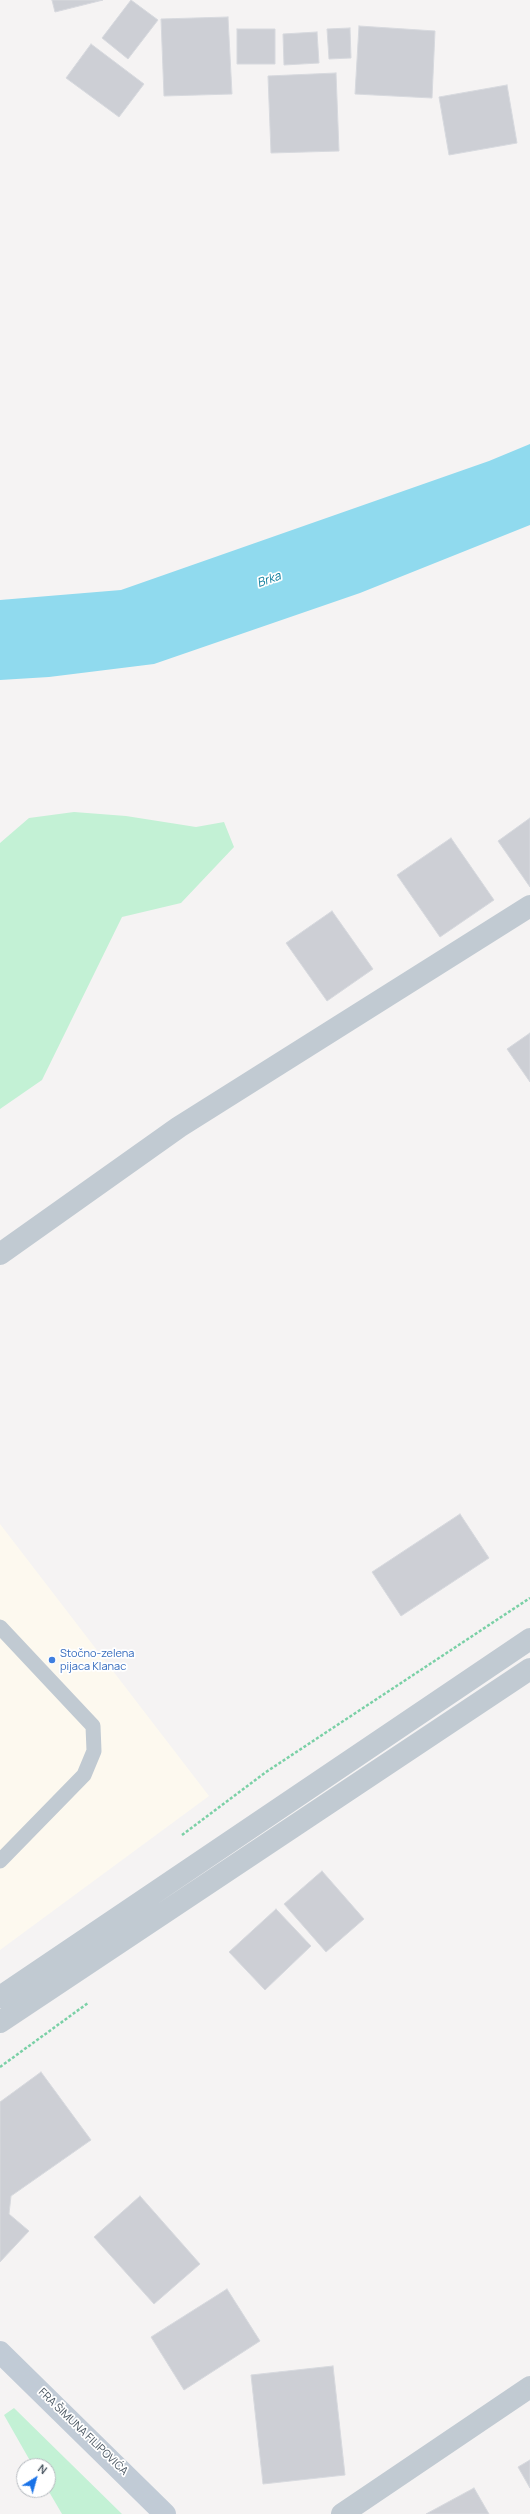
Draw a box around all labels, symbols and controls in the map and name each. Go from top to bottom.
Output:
water label: Brka [255,569,283,591]
place label: Stočno-zelena pijaca Klanac [60,1647,134,1673]
marker: Stočno-zelena pijaca Klanac [47,1655,57,1665]
street label: FRA ŠIMUNA FILIPOVIĆA [36,2386,130,2478]
north arrow [16,2458,56,2498]

